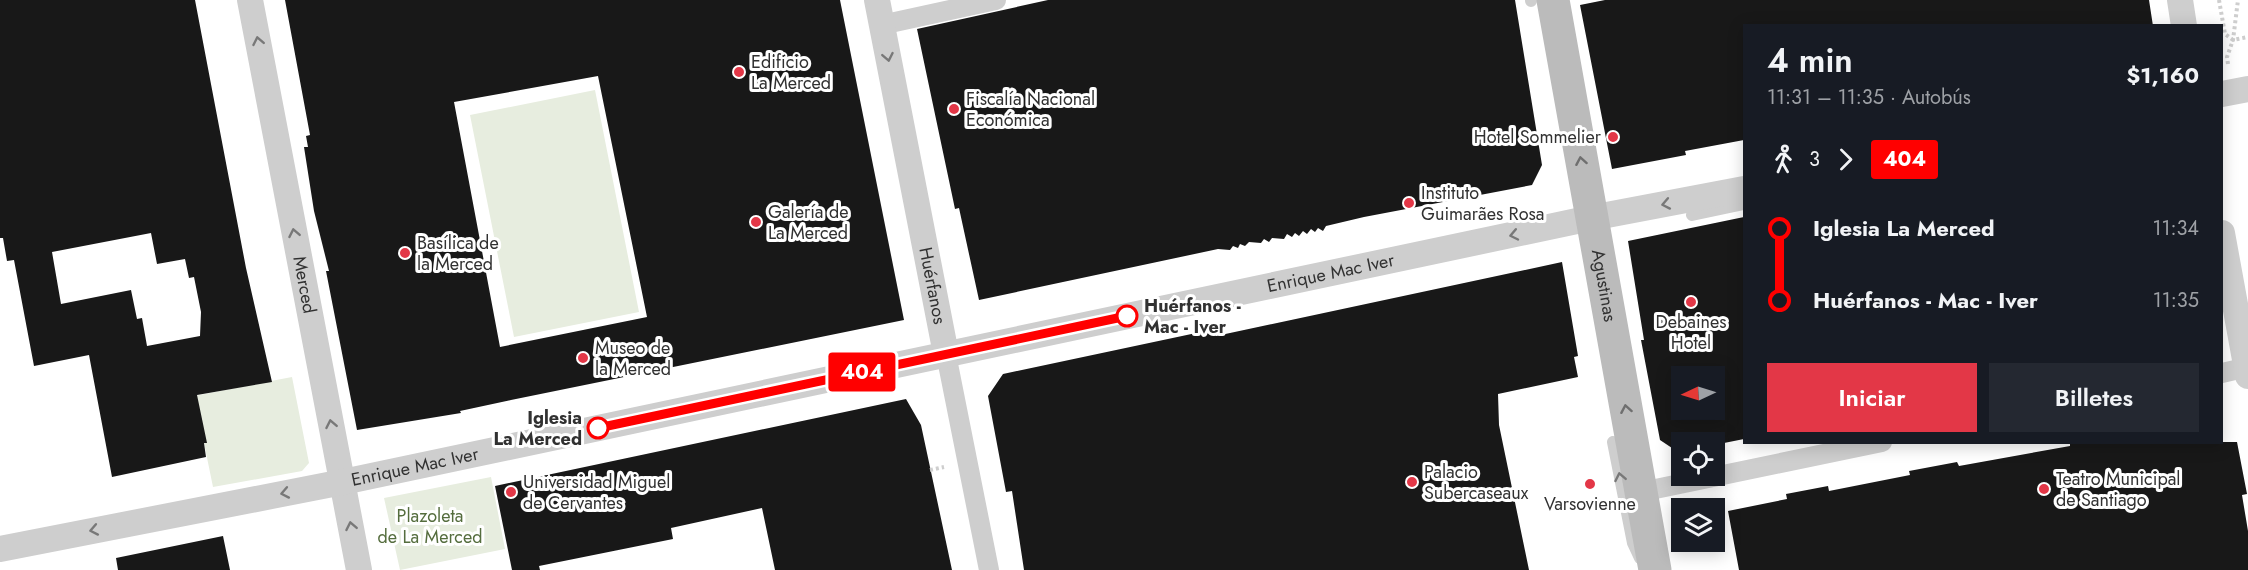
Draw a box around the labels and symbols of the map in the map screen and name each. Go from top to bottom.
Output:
one-way arrow [252,37,265,47]
place label: Edificio La Merced [751,49,831,96]
one-way arrow [881,52,894,62]
marker: Edificio La Merced [732,65,746,79]
place label: Fiscalía Nacional Económica [966,86,1095,133]
marker: Fiscalía Nacional Económica [947,102,961,116]
place label: Hotel Sommelier [1474,124,1602,150]
marker: Hotel Sommelier [1606,130,1620,144]
one-way arrow [1576,156,1588,165]
place label: Instituto Guimarães Rosa [1421,180,1544,227]
marker: Instituto Guimarães Rosa [1402,196,1416,210]
one-way arrow [1662,197,1672,210]
place label: Galería de La Merced [768,199,848,246]
marker: Galería de La Merced [749,215,763,229]
one-way arrow [288,228,301,238]
one-way arrow [1509,228,1519,241]
place label: Basílica de la Merced [417,230,499,277]
street label: Huérfanos [912,245,953,326]
marker: Basílica de la Merced [398,246,412,260]
street label: Enrique Mac Iver [1265,247,1397,299]
street label: Agustinas [1585,247,1623,324]
street label: Merced [286,254,323,316]
place label: Huérfanos - Mac - Iver [1144,293,1241,340]
marker: Debaines Hotel [1684,295,1698,309]
marker: Huérfanos - Mac - Iver [1116,305,1138,327]
place label: Debaines Hotel [1655,309,1727,356]
place label: Museo de la Merced [595,335,671,382]
marker: Museo de la Merced [576,351,590,365]
line badge: 404 [828,352,896,392]
north arrow [1671,366,1725,420]
one-way arrow [1620,404,1633,414]
place label: Iglesia La Merced [494,405,582,452]
marker: Iglesia La Merced [587,417,609,439]
one-way arrow [325,420,338,430]
street label: Enrique Mac Iver [349,441,482,493]
place label: Palacio Subercaseaux [1424,459,1529,506]
place label: Teatro Municipal de Santiago [2056,466,2180,513]
place label: Universidad Miguel de Cervantes [523,469,670,516]
one-way arrow [1614,473,1627,483]
marker: Palacio Subercaseaux [1405,475,1419,489]
marker: Varsovienne [1583,477,1597,491]
marker: Teatro Municipal de Santiago [2037,482,2051,496]
marker: Universidad Miguel de Cervantes [504,485,518,499]
one-way arrow [280,486,290,499]
place label: Varsovienne [1544,491,1636,517]
park label: Plazoleta de La Merced [378,503,482,550]
one-way arrow [345,521,358,531]
one-way arrow [89,523,99,536]

